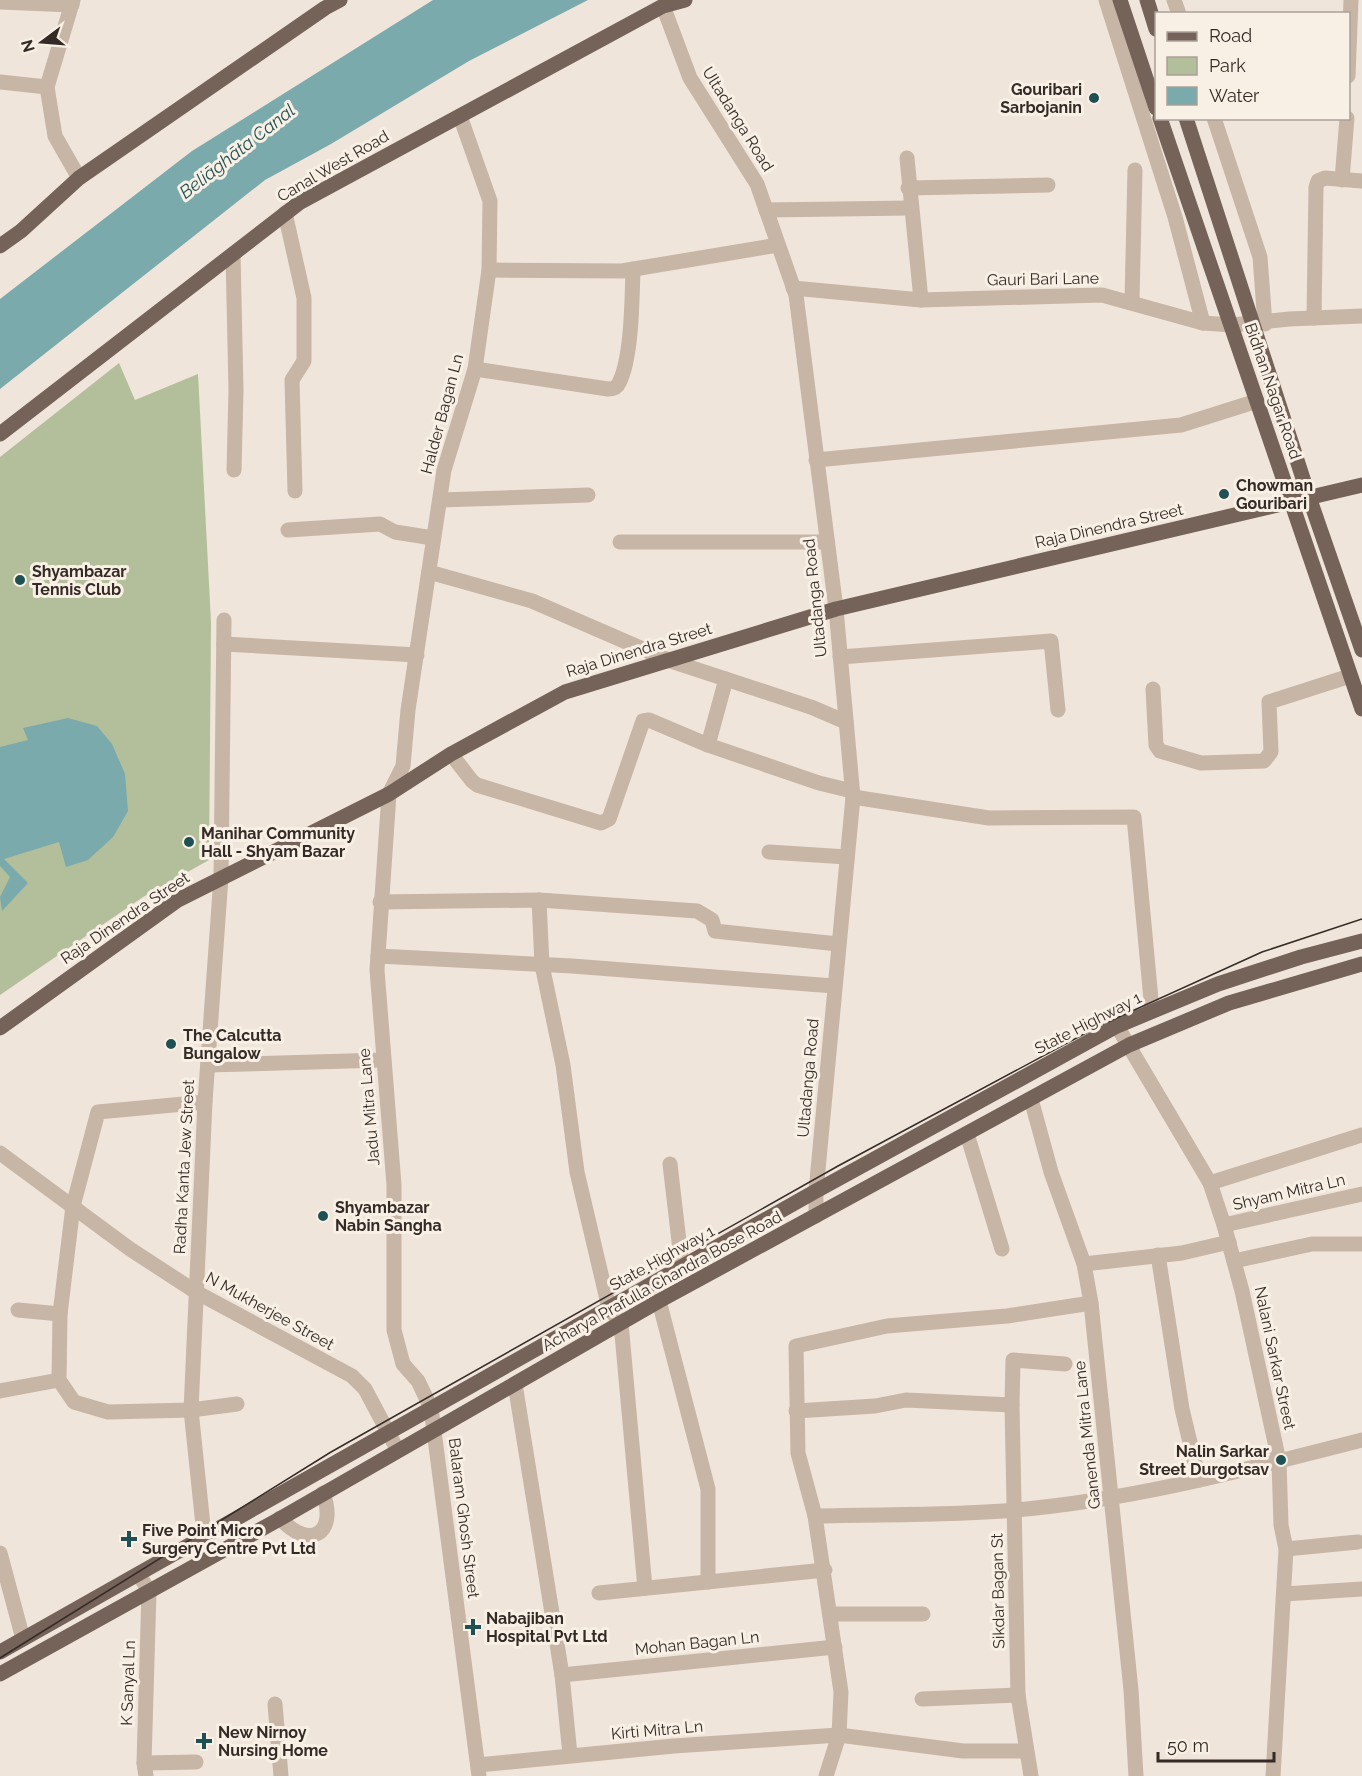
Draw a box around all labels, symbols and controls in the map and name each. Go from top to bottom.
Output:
north arrow [12,12,72,72]
legend [1155,12,1350,120]
text: Road [1209,25,1252,46]
text: N [17,38,39,54]
text: Park [1209,55,1246,76]
street label: Ultadanga Road [698,63,778,175]
place label: Gouribari Sarbojanin [1000,80,1082,117]
text: Water [1209,85,1260,106]
marker: Gouribari Sarbojanin [1087,91,1101,105]
water label: Beliāghāta Canal [175,99,299,203]
street label: Canal West Road [274,126,392,206]
street label: Gauri Bari Lane [987,269,1099,289]
street label: Bidhan Nagar Road [1241,320,1305,462]
street label: Halder Bagan Ln [417,352,467,476]
place label: Chowman Gouribari [1236,476,1313,513]
marker: Chowman Gouribari [1217,487,1231,501]
street label: Raja Dinendra Street [1033,500,1185,552]
street label: Ultadanga Road [799,538,831,658]
place label: Shyambazar Tennis Club [32,562,127,599]
marker: Shyambazar Tennis Club [13,573,27,587]
street label: Raja Dinendra Street [564,619,715,681]
place label: Manihar Community Hall - Shyam Bazar [201,824,355,861]
marker: Manihar Community Hall - Shyam Bazar [182,835,196,849]
street label: Raja Dinendra Street [57,868,193,968]
street label: State Highway 1 [1032,988,1145,1058]
street label: Ultadanga Road [793,1018,823,1138]
place label: The Calcutta Bungalow [183,1026,282,1063]
marker: The Calcutta Bungalow [164,1037,178,1051]
street label: Jadu Mitra Lane [354,1047,384,1167]
street label: Radha Kanta Jew Street [170,1079,198,1255]
street label: Shyam Mitra Ln [1231,1170,1347,1214]
place label: Shyambazar Nabin Sangha [335,1198,442,1235]
street label: Acharya Prafulla Chandra Bose Road [539,1207,785,1355]
marker: Shyambazar Nabin Sangha [316,1209,330,1223]
street label: State Highway 1 [606,1221,718,1295]
street label: N Mukherjee Street [203,1268,338,1354]
street label: Nalani Sarkar Street [1251,1285,1300,1432]
street label: Ganenda Mitra Lane [1070,1360,1104,1510]
street label: Balaram Ghosh Street [445,1437,483,1600]
place label: Nalin Sarkar Street Durgotsav [1139,1442,1269,1479]
marker: Nalin Sarkar Street Durgotsav [1274,1453,1288,1467]
place label: Five Point Micro Surgery Centre Pvt Ltd [142,1521,316,1558]
marker: Five Point Micro Surgery Centre Pvt Ltd [120,1530,138,1548]
street label: Sikdar Bagan St [987,1532,1009,1649]
place label: Nabajiban Hospital Pvt Ltd [486,1609,608,1646]
marker: Nabajiban Hospital Pvt Ltd [464,1618,482,1636]
street label: Mohan Bagan Ln [634,1627,760,1659]
street label: K Sanyal Ln [117,1640,139,1726]
street label: Kirti Mitra Ln [610,1717,704,1743]
place label: New Nirnoy Nursing Home [218,1723,328,1760]
scale bar [1158,1725,1274,1763]
marker: New Nirnoy Nursing Home [195,1732,213,1750]
text: 50 m [1167,1735,1209,1756]

